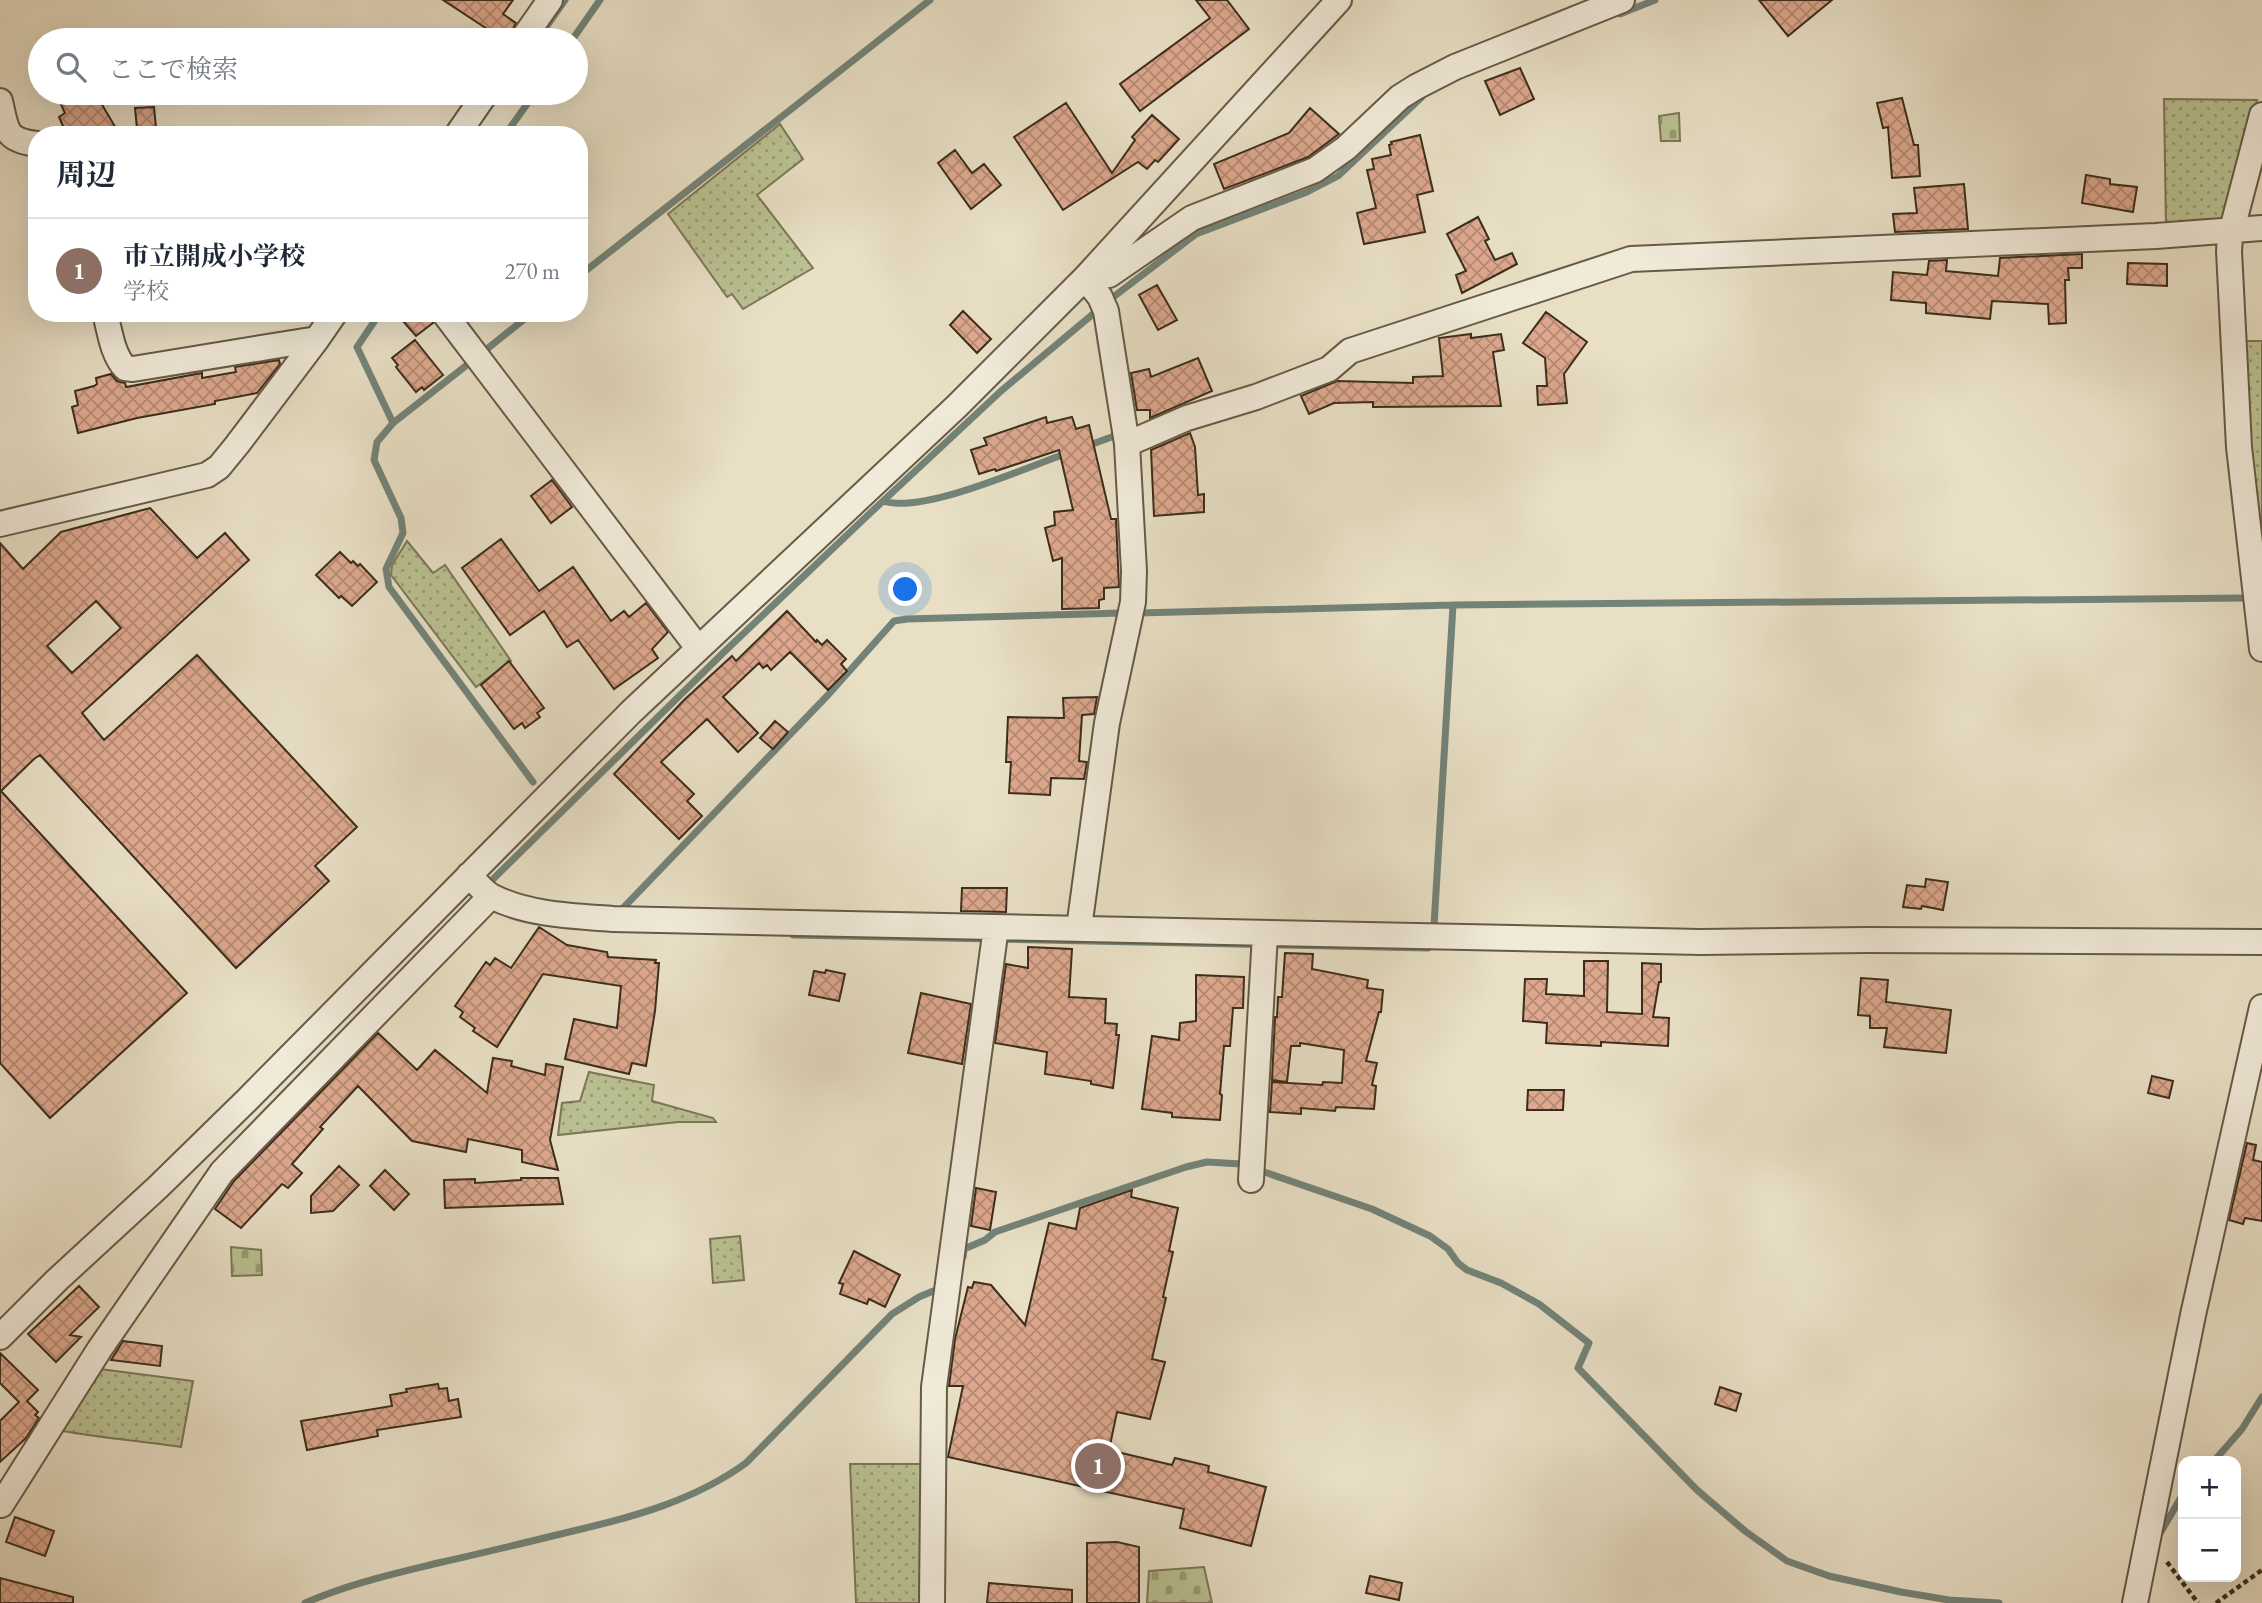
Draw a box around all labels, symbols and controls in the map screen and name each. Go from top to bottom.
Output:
search box [28,28,588,105]
icon: search [52,48,90,86]
text: ここで検索 [108,52,238,86]
text: 周辺 [56,155,116,194]
text: 市立開成小学校 [123,239,305,273]
text: 1 [73,256,85,286]
text: 270 m [504,256,560,286]
text: 学校 [123,276,169,306]
your location [888,572,922,606]
pin: 1 [1075,1440,1121,1492]
map controls [2178,1456,2241,1582]
button: + [2178,1456,2241,1519]
button: − [2178,1519,2241,1582]

